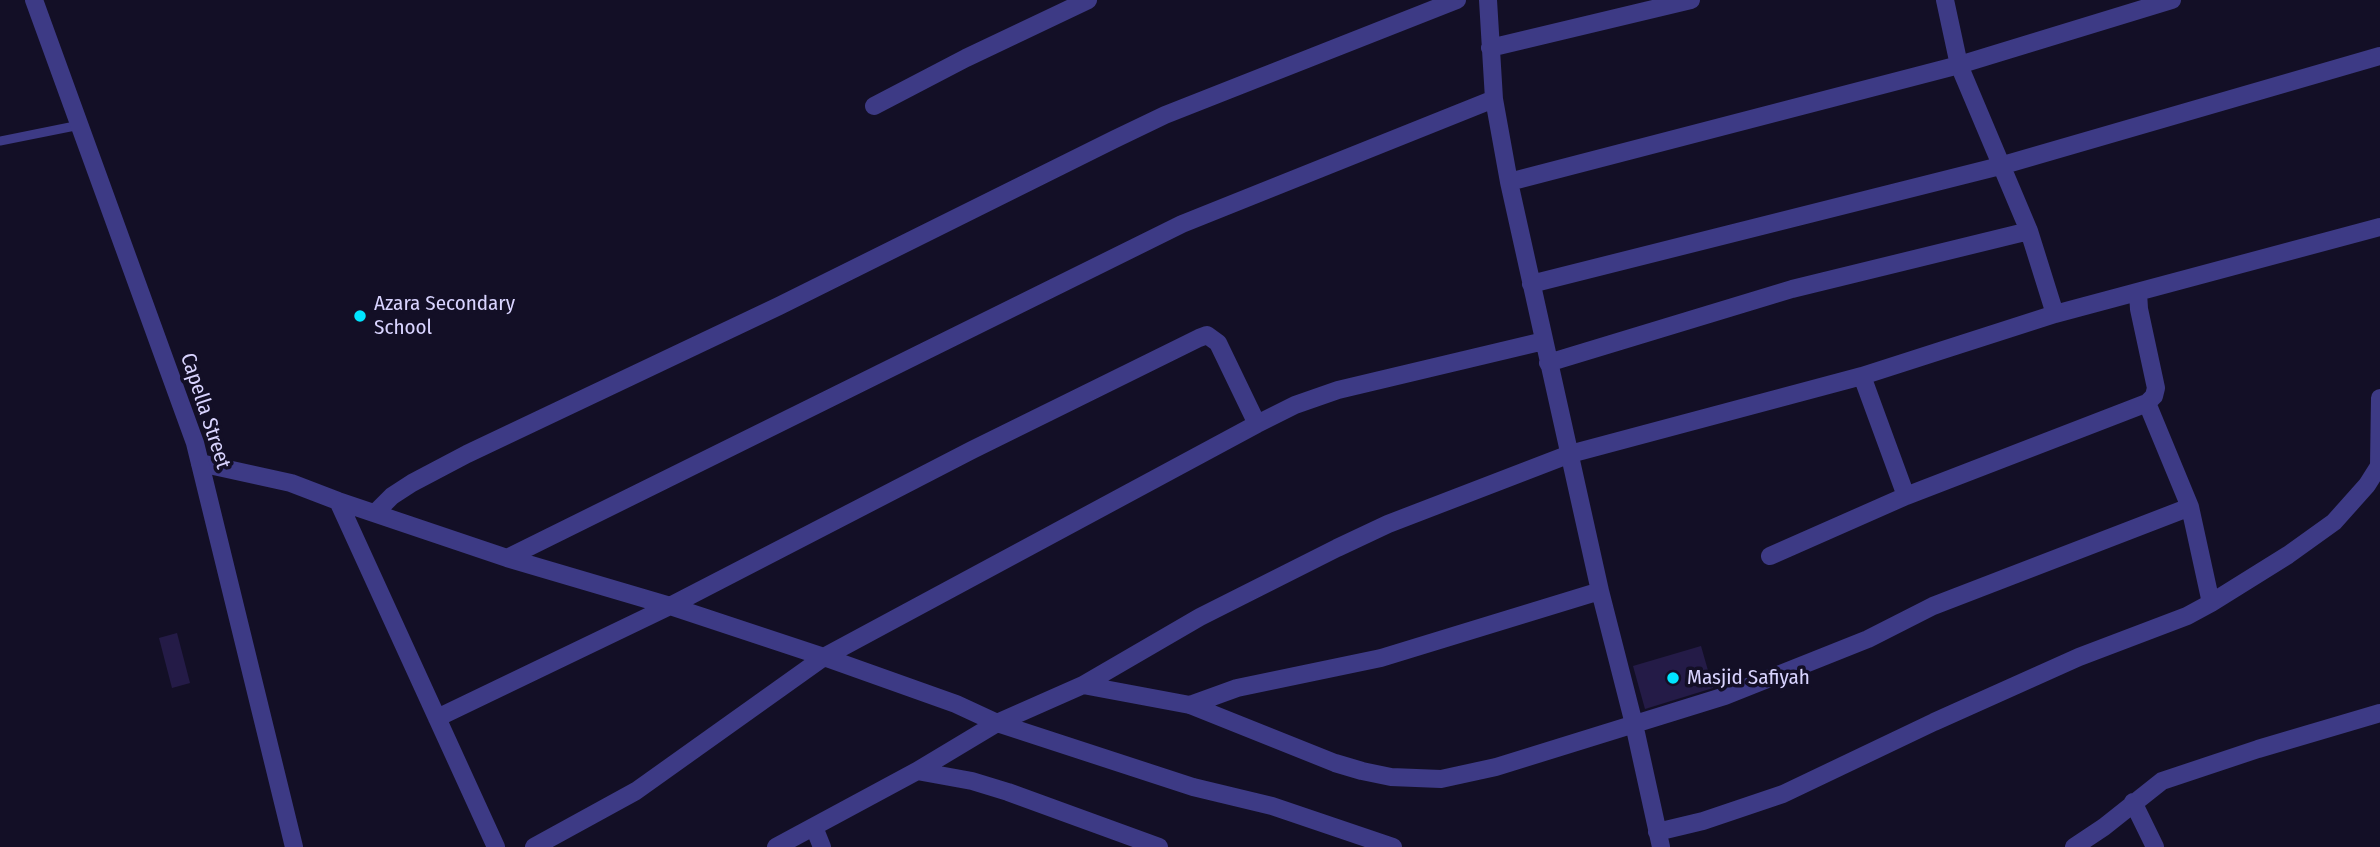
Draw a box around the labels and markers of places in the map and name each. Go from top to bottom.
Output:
place label: Azara Secondary School [374,291,515,341]
marker: Azara Secondary School [352,308,368,324]
place label: Masjid Safiyah [1687,665,1810,691]
marker: Masjid Safiyah [1665,670,1681,686]

